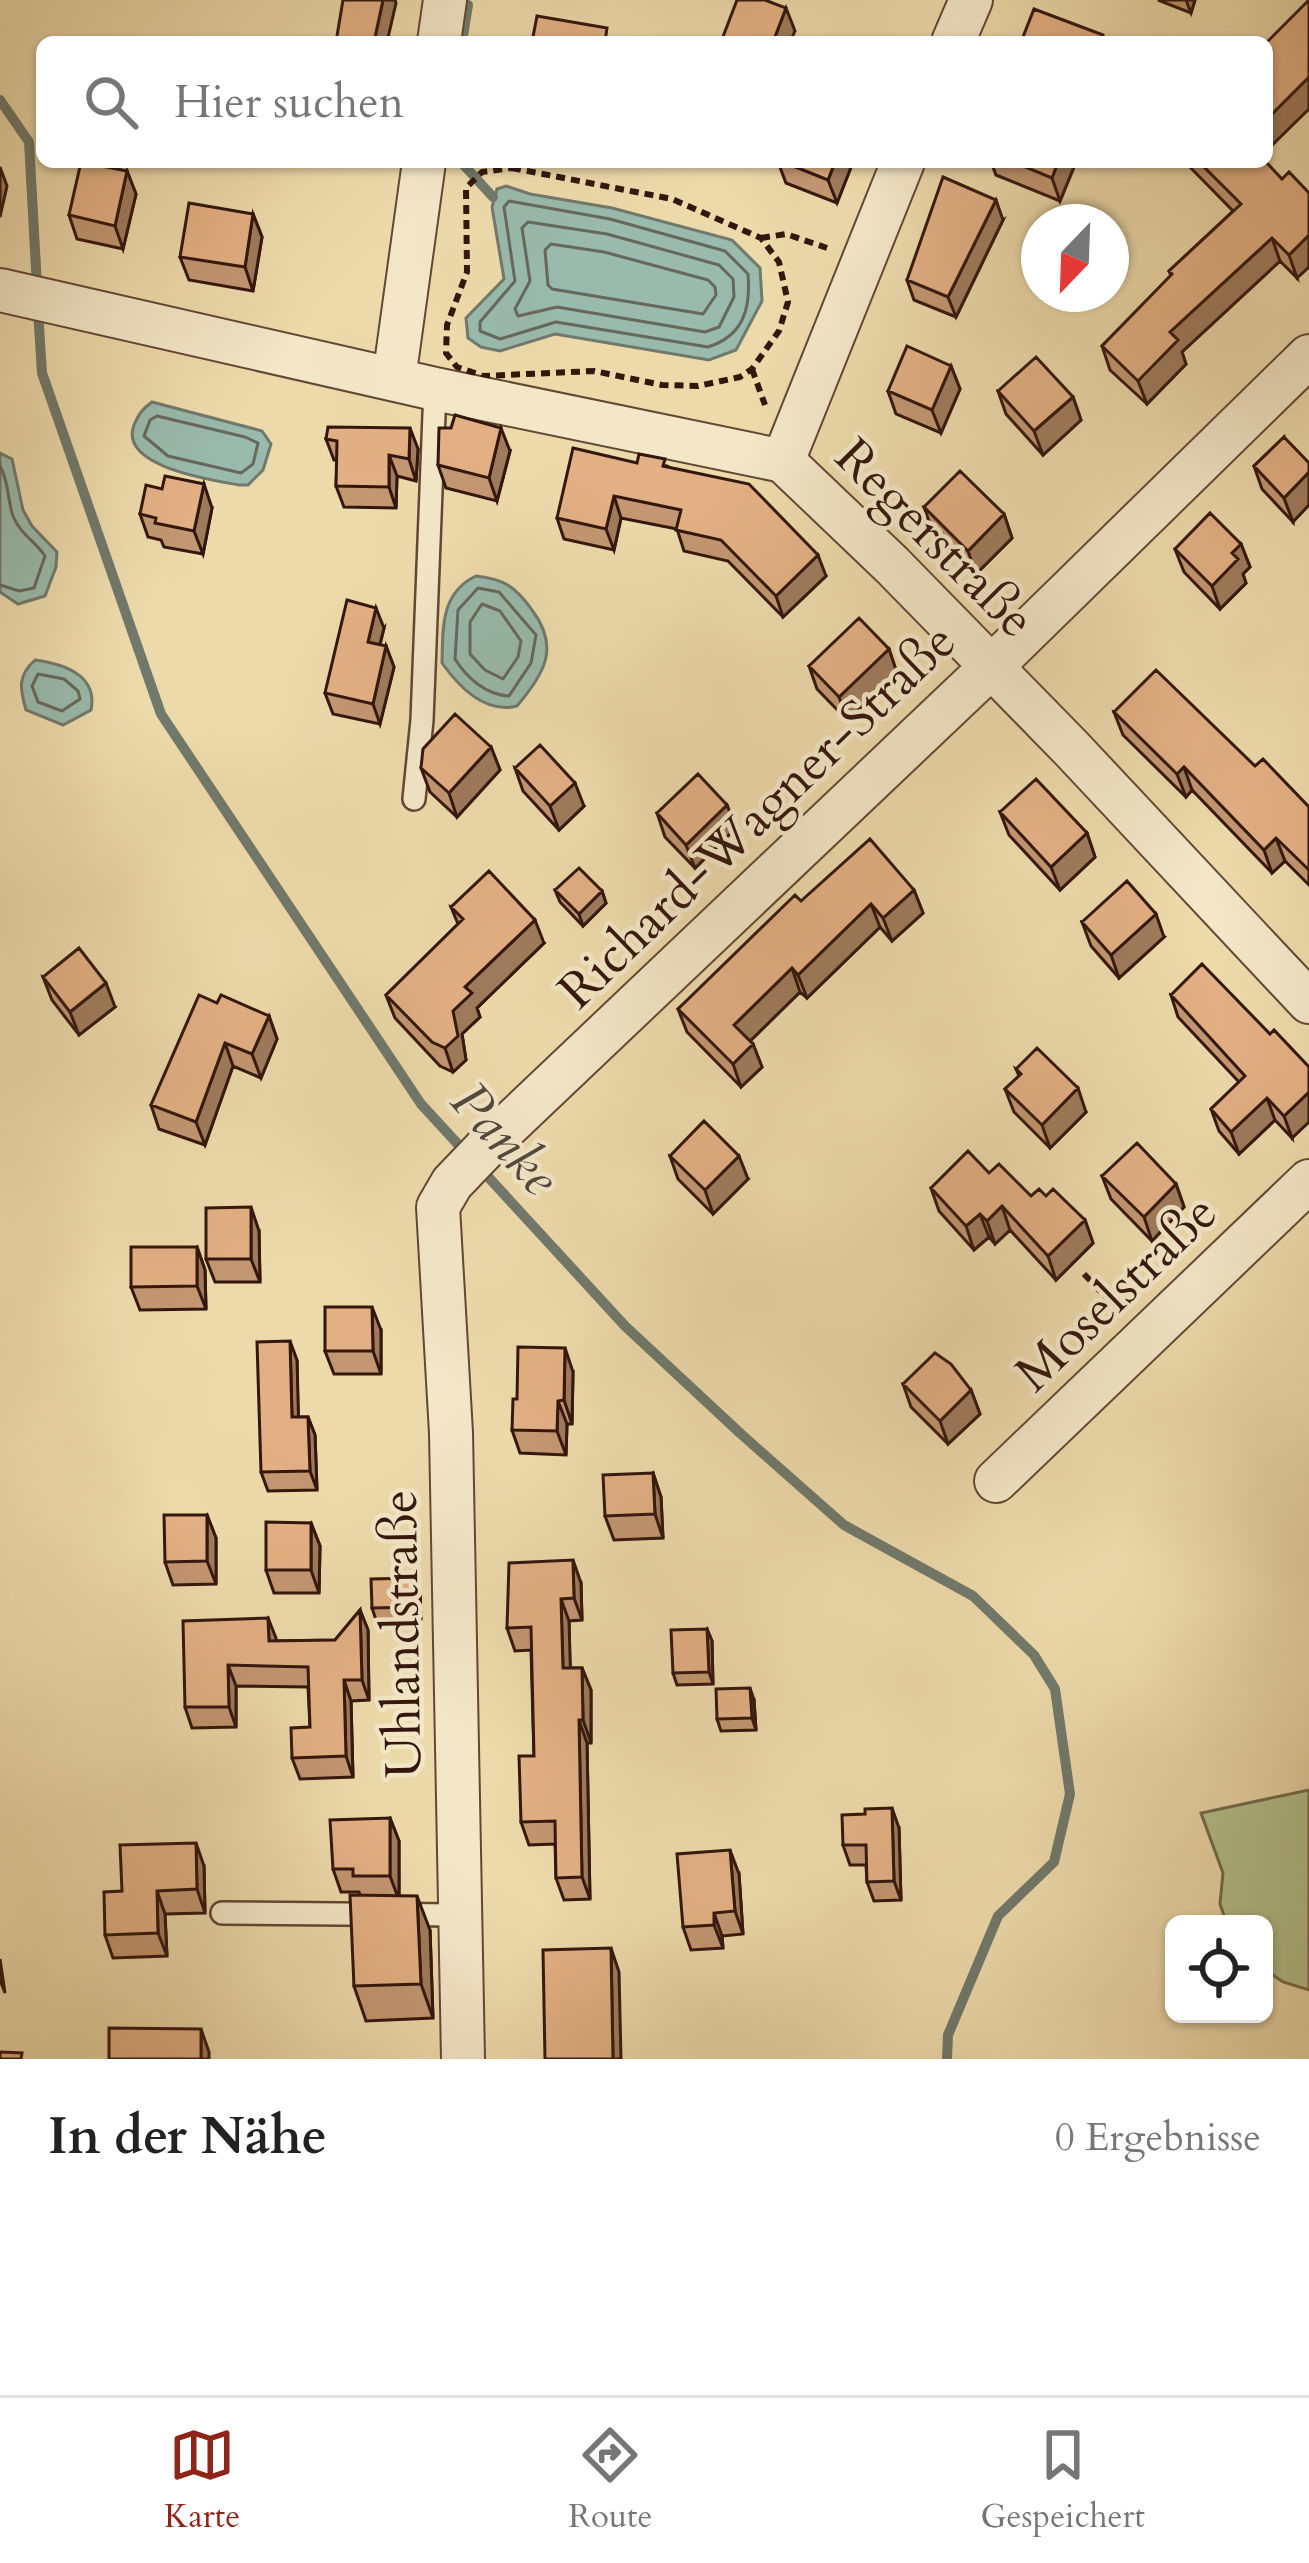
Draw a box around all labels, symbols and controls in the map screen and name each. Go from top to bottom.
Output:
search box [36,36,1273,168]
icon: search [78,69,144,135]
text: Hier suchen [174,72,404,133]
north arrow [1021,204,1129,312]
street label: Regerstraße [819,423,1050,654]
street label: Richard-Wagner-Straße [543,608,972,1025]
water label: Panke [434,1067,576,1213]
street label: Moselstraße [1000,1179,1233,1408]
street label: Uhlandstraße [364,1489,440,1779]
map controls [1165,1915,1273,2023]
button: locate [1165,1915,1273,2023]
text: In der Nähe [48,2102,327,2172]
text: 0 Ergebnisse [1055,2111,1261,2164]
tab: Karte [164,2422,240,2539]
tab: Route [568,2422,652,2539]
tab: Gespeichert [980,2422,1145,2539]

